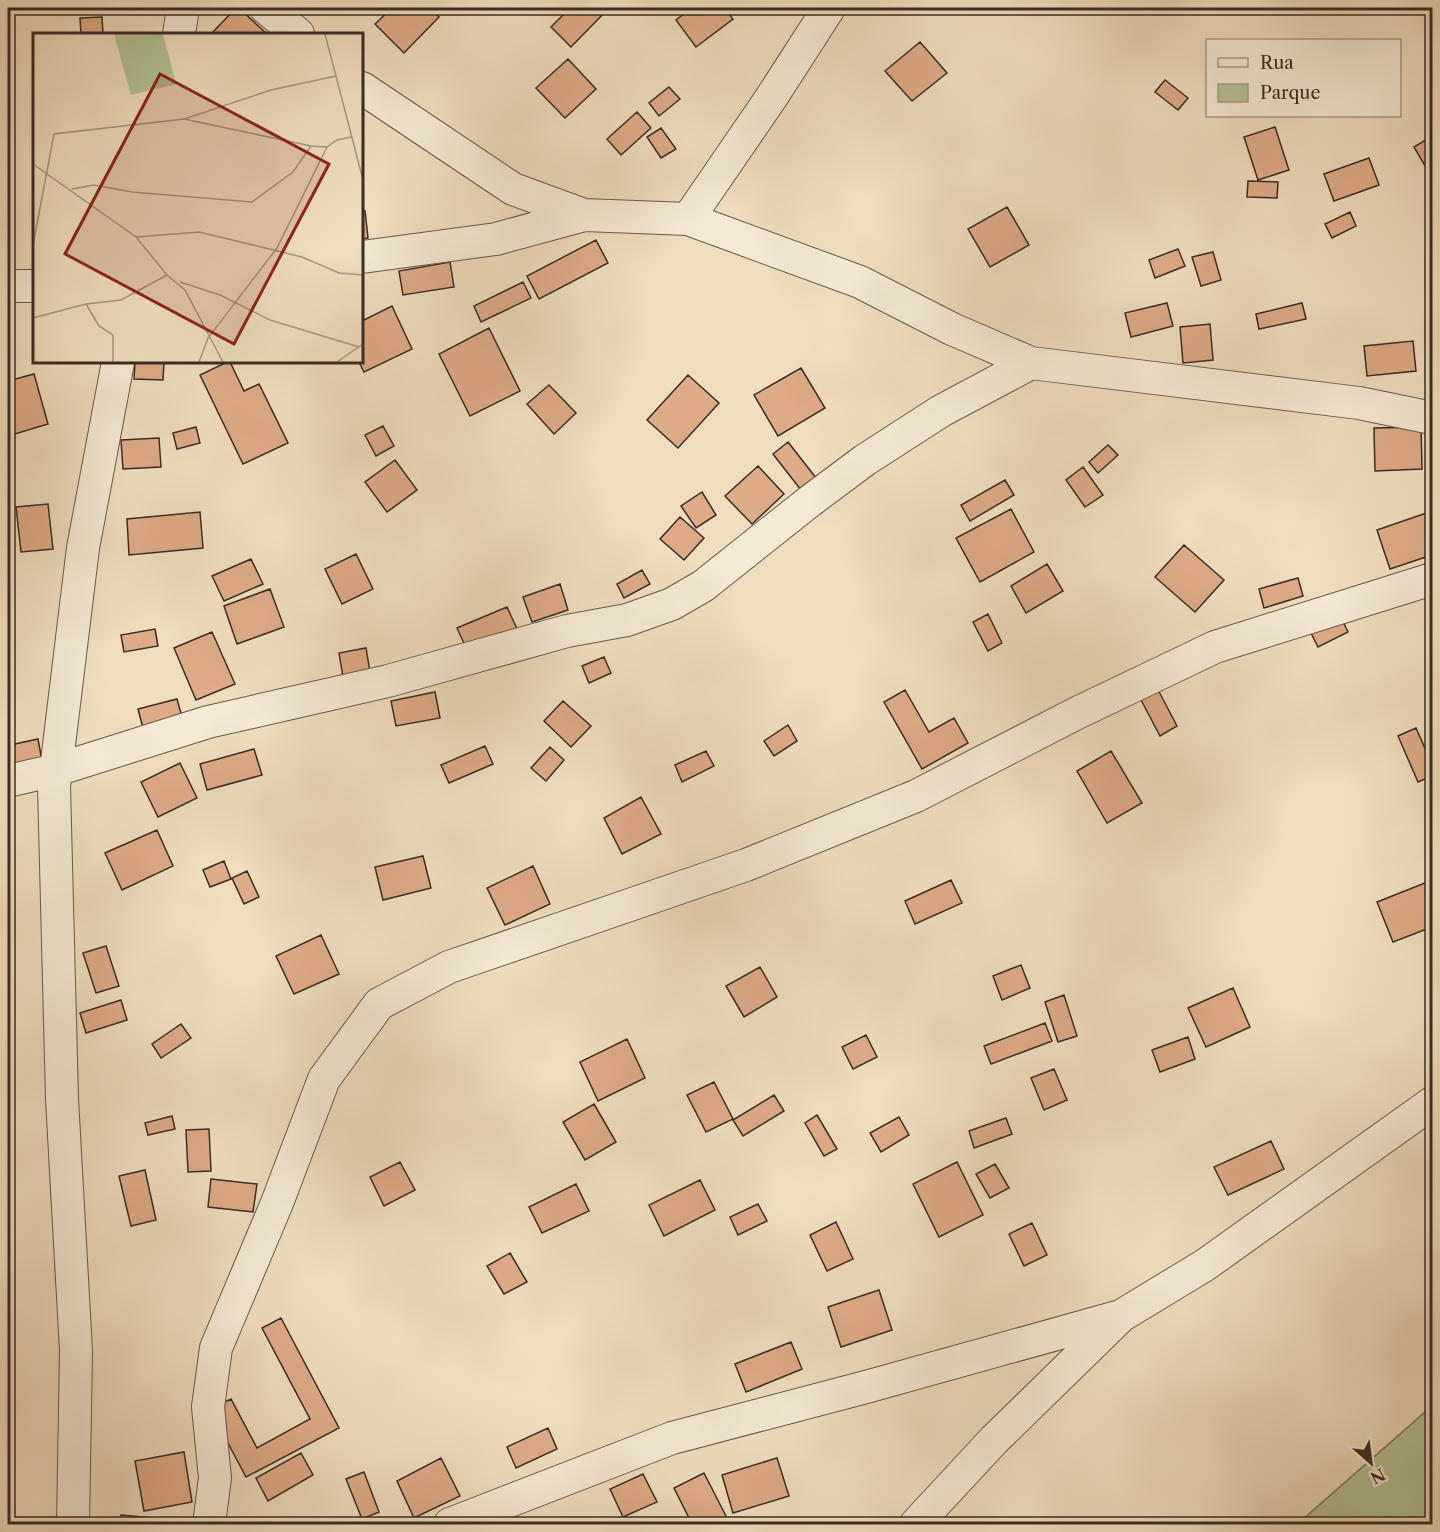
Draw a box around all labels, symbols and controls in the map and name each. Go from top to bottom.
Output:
inset map [33,33,363,363]
legend [1206,39,1401,117]
text: Rua [1260,52,1294,74]
text: Parque [1260,82,1321,104]
north arrow [1341,1433,1401,1493]
text: N [1367,1464,1389,1488]

